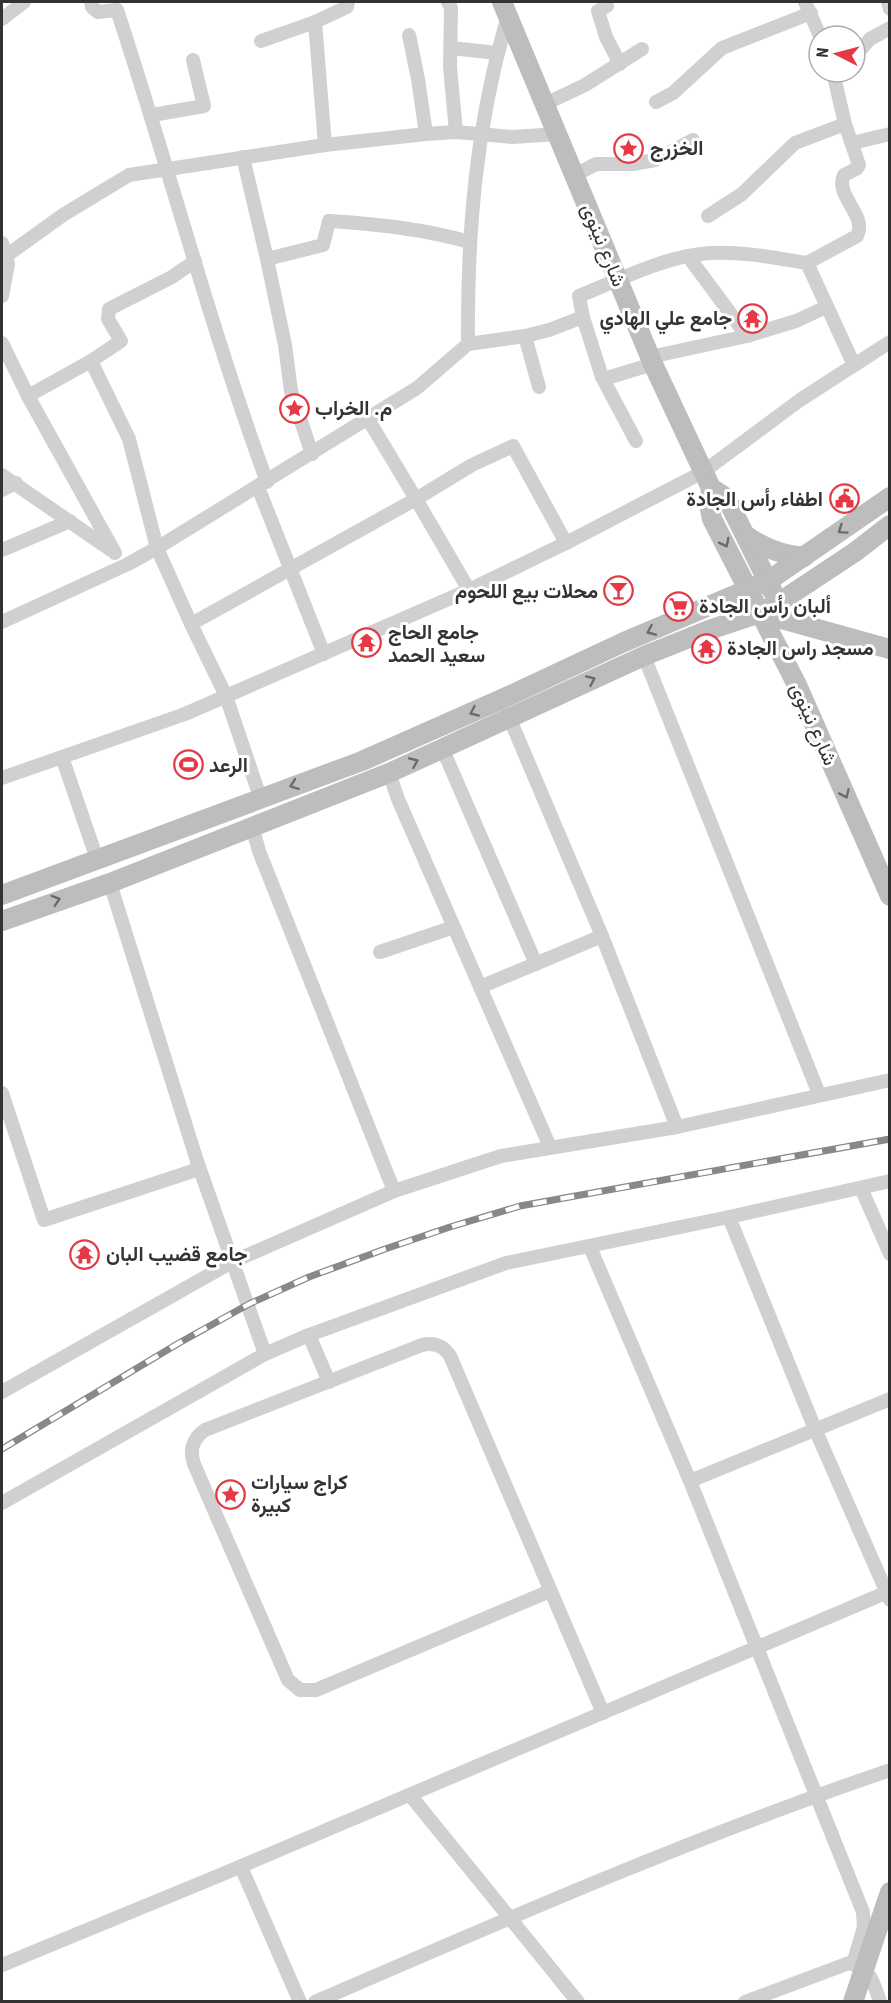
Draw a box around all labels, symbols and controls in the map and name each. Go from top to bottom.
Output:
north arrow [807,24,867,84]
text: N [813,47,833,58]
place icon: الخزرج [613,132,645,164]
place label: الخزرج [650,136,704,162]
street label: شارع نينوى [575,200,632,291]
temple icon: جامع علي الهادي [737,302,769,334]
place label: جامع علي الهادي [599,306,732,335]
place icon: م. الخراب [278,392,310,424]
place label: م. الخراب [315,396,392,421]
public building icon: اطفاء رأس الجادة [828,483,860,515]
place label: اطفاء رأس الجادة [686,487,823,512]
one-way arrow [837,523,848,534]
one-way arrow [717,537,729,548]
bar icon: محلات بيع اللحوم [603,575,635,607]
place label: محلات بيع اللحوم [455,579,598,605]
supermarket icon: ألبان رأس الجادة [662,590,694,622]
place label: ألبان رأس الجادة [699,594,831,619]
place label: جامع الحاج سعيد الحمد [388,620,485,667]
one-way arrow [647,623,658,635]
temple icon: جامع الحاج سعيد الحمد [351,627,383,659]
temple icon: مسجد راس الجادة [690,632,722,664]
place label: مسجد راس الجادة [727,636,874,661]
one-way arrow [585,675,596,687]
street label: شارع نينوى [783,679,843,770]
one-way arrow [469,704,480,716]
sports icon: الرعد [172,749,204,781]
place label: الرعد [209,753,248,778]
one-way arrow [408,757,419,769]
one-way arrow [289,778,300,791]
one-way arrow [838,788,850,799]
one-way arrow [50,895,61,908]
temple icon: جامع قضيب البان [69,1238,101,1270]
place label: جامع قضيب البان [106,1242,248,1268]
place label: كراج سيارات كبيرة [251,1470,348,1518]
place icon: كراج سيارات كبيرة [214,1478,246,1510]

